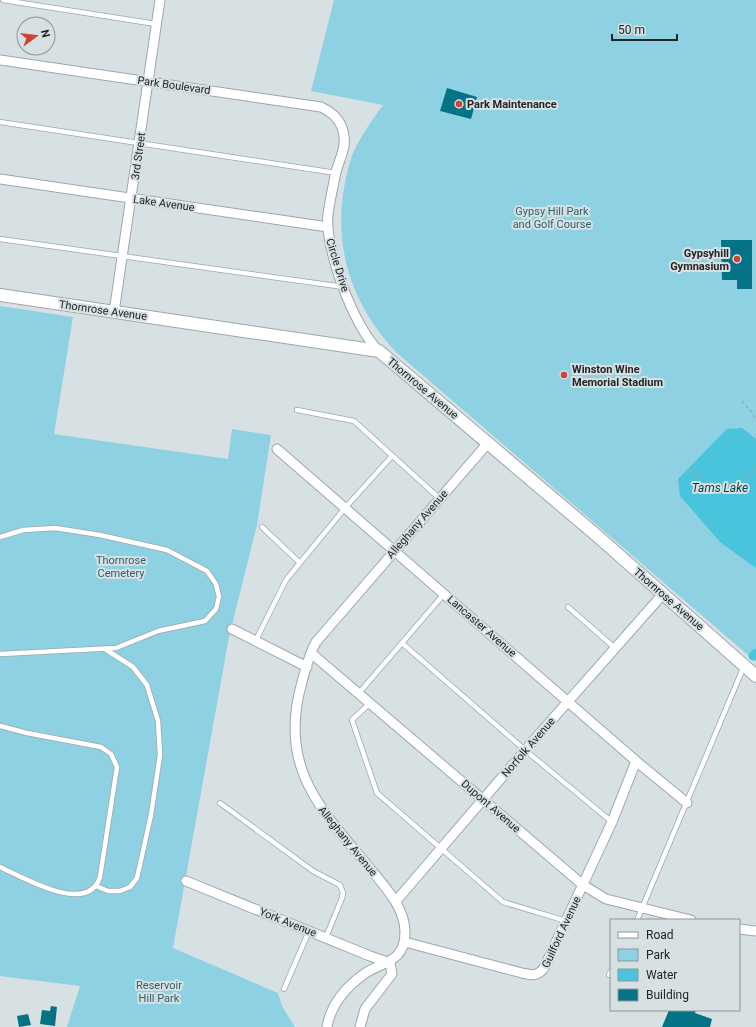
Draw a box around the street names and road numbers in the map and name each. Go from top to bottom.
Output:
street label: Park Boulevard [137,74,211,97]
street label: 3rd Street [129,131,148,181]
street label: Lake Avenue [132,193,196,214]
street label: Circle Drive [323,237,352,294]
street label: Thornrose Avenue [58,298,148,323]
street label: Thornrose Avenue [384,355,461,422]
street label: Alleghany Avenue [384,487,451,561]
street label: Thornrose Avenue [631,565,707,634]
street label: Lancaster Avenue [444,593,519,660]
street label: Norfolk Avenue [499,715,558,780]
street label: Dupont Avenue [458,777,523,836]
street label: Alleghany Avenue [315,804,380,879]
street label: Guilford Avenue [539,894,584,970]
street label: York Avenue [257,905,318,940]

